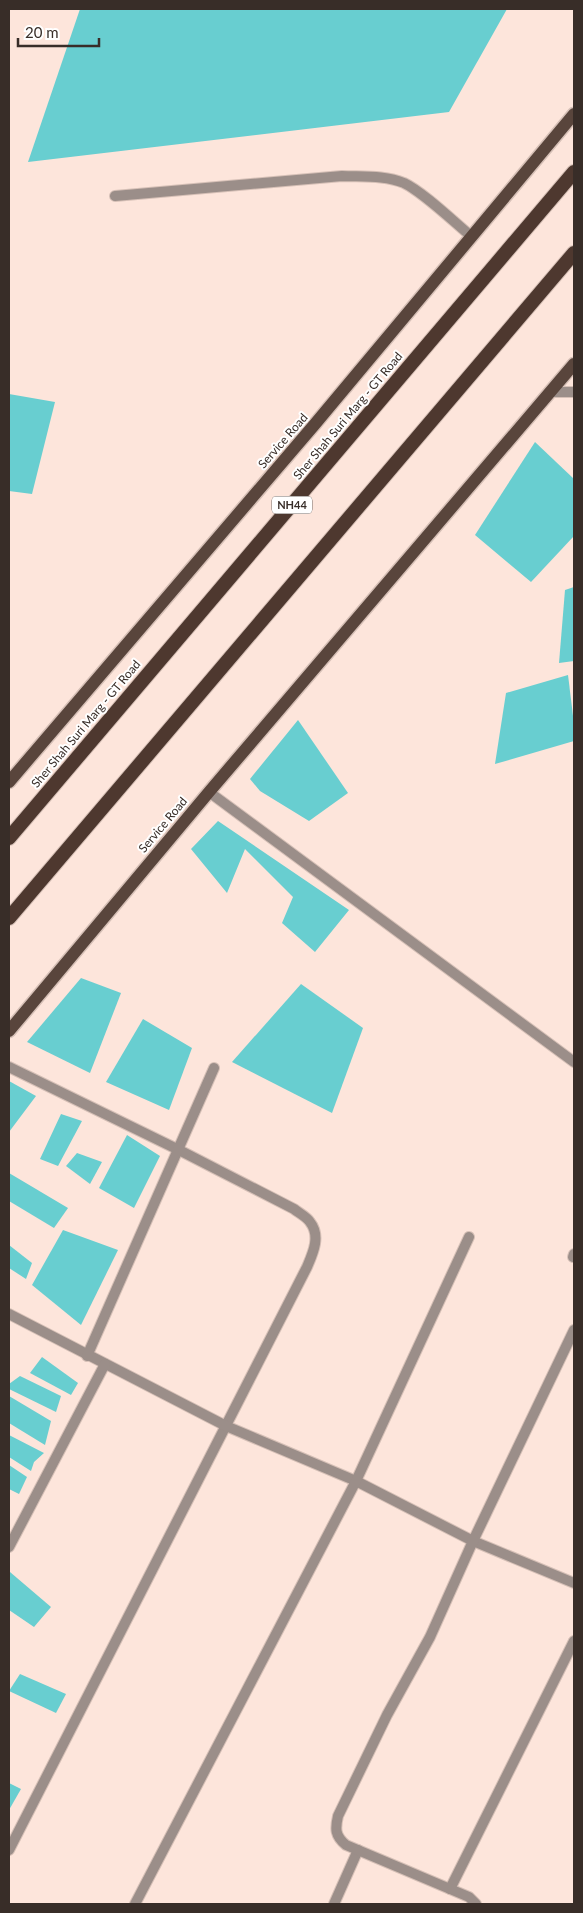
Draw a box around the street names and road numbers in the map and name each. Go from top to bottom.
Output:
street label: Sher Shah Suri Marg - GT Road [290,349,405,483]
street label: Service Road [255,410,311,471]
road number: NH44 [272,496,312,514]
street label: Sher Shah Suri Marg - GT Road [28,657,143,791]
street label: Service Road [135,794,190,856]

